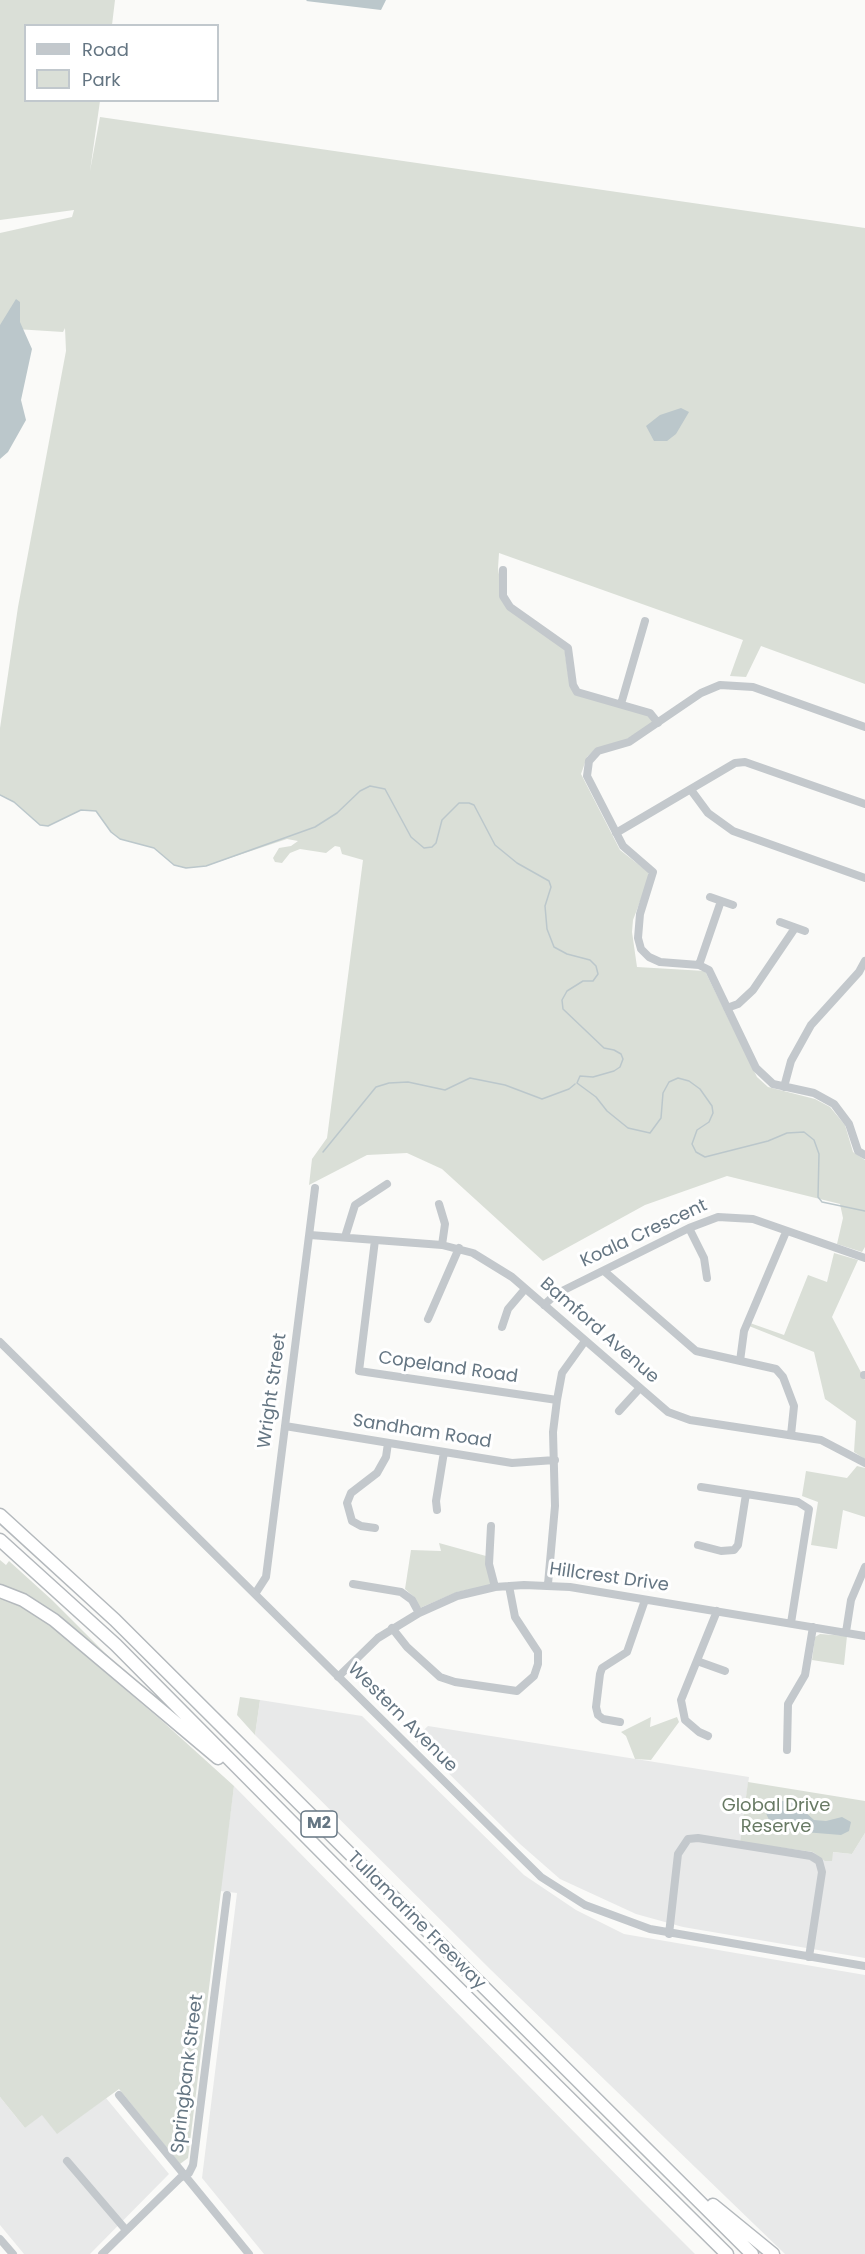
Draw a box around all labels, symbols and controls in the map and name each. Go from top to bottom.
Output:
legend [24,24,219,102]
text: Road [82,37,129,62]
text: Park [82,67,121,92]
street label: Koala Crescent [577,1195,711,1273]
street label: Bamford Avenue [535,1273,663,1389]
street label: Wright Street [254,1332,292,1450]
street label: Copeland Road [377,1348,519,1388]
street label: Sandham Road [351,1410,493,1454]
street label: Hillcrest Drive [548,1559,670,1597]
street label: Western Avenue [343,1659,461,1777]
park label: Global Drive Reserve [722,1795,830,1838]
road number: M2 [301,1811,337,1837]
street label: Tullamarine Freeway [342,1847,490,1995]
street label: Springbank Street [168,1993,208,2155]

